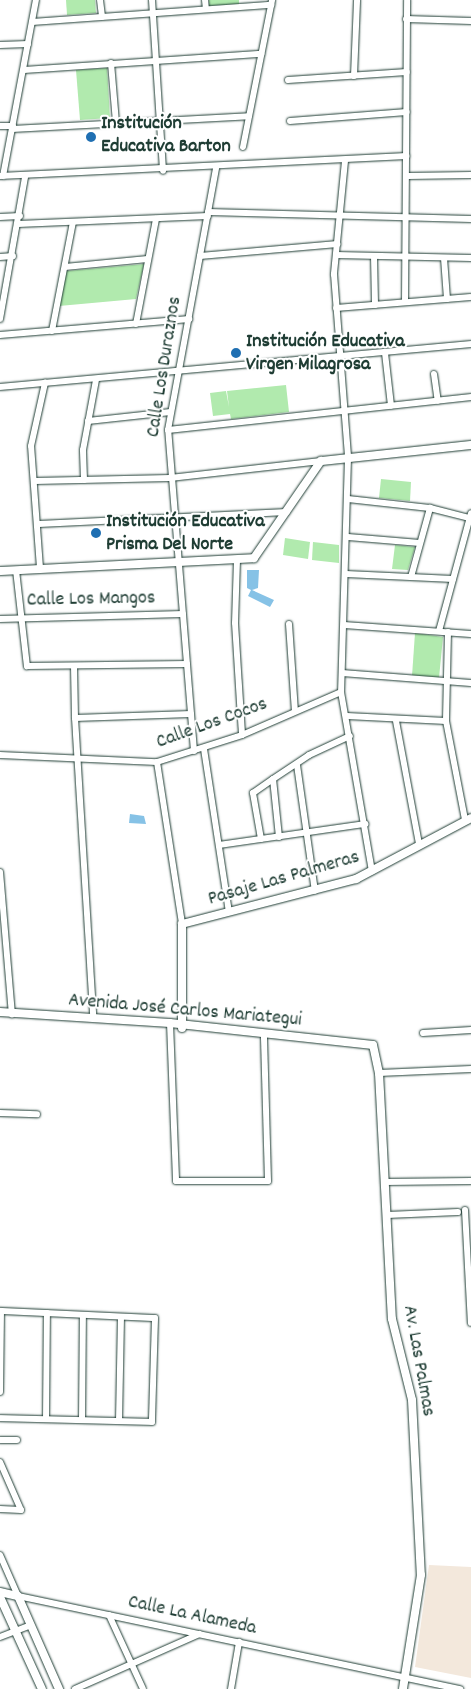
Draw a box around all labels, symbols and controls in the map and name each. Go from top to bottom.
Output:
place label: Institución Educativa Barton [101,113,231,160]
marker: Institución Educativa Barton [85,131,97,143]
street label: Calle Los Duraznos [142,295,188,439]
place label: Institución Educativa Virgen Milagrosa [246,330,405,377]
marker: Institución Educativa Virgen Milagrosa [230,347,242,359]
place label: Institución Educativa Prisma Del Norte [106,510,265,557]
marker: Institución Educativa Prisma Del Norte [90,527,102,539]
street label: Calle Los Mangos [26,587,156,613]
street label: Calle Los Cocos [153,693,271,755]
street label: Pasaje Las Palmeras [206,846,362,912]
street label: Avenida José Carlos Mariategui [67,989,303,1033]
street label: Av. Las Palmas [396,1304,440,1418]
street label: Calle La Alameda [126,1591,258,1641]

